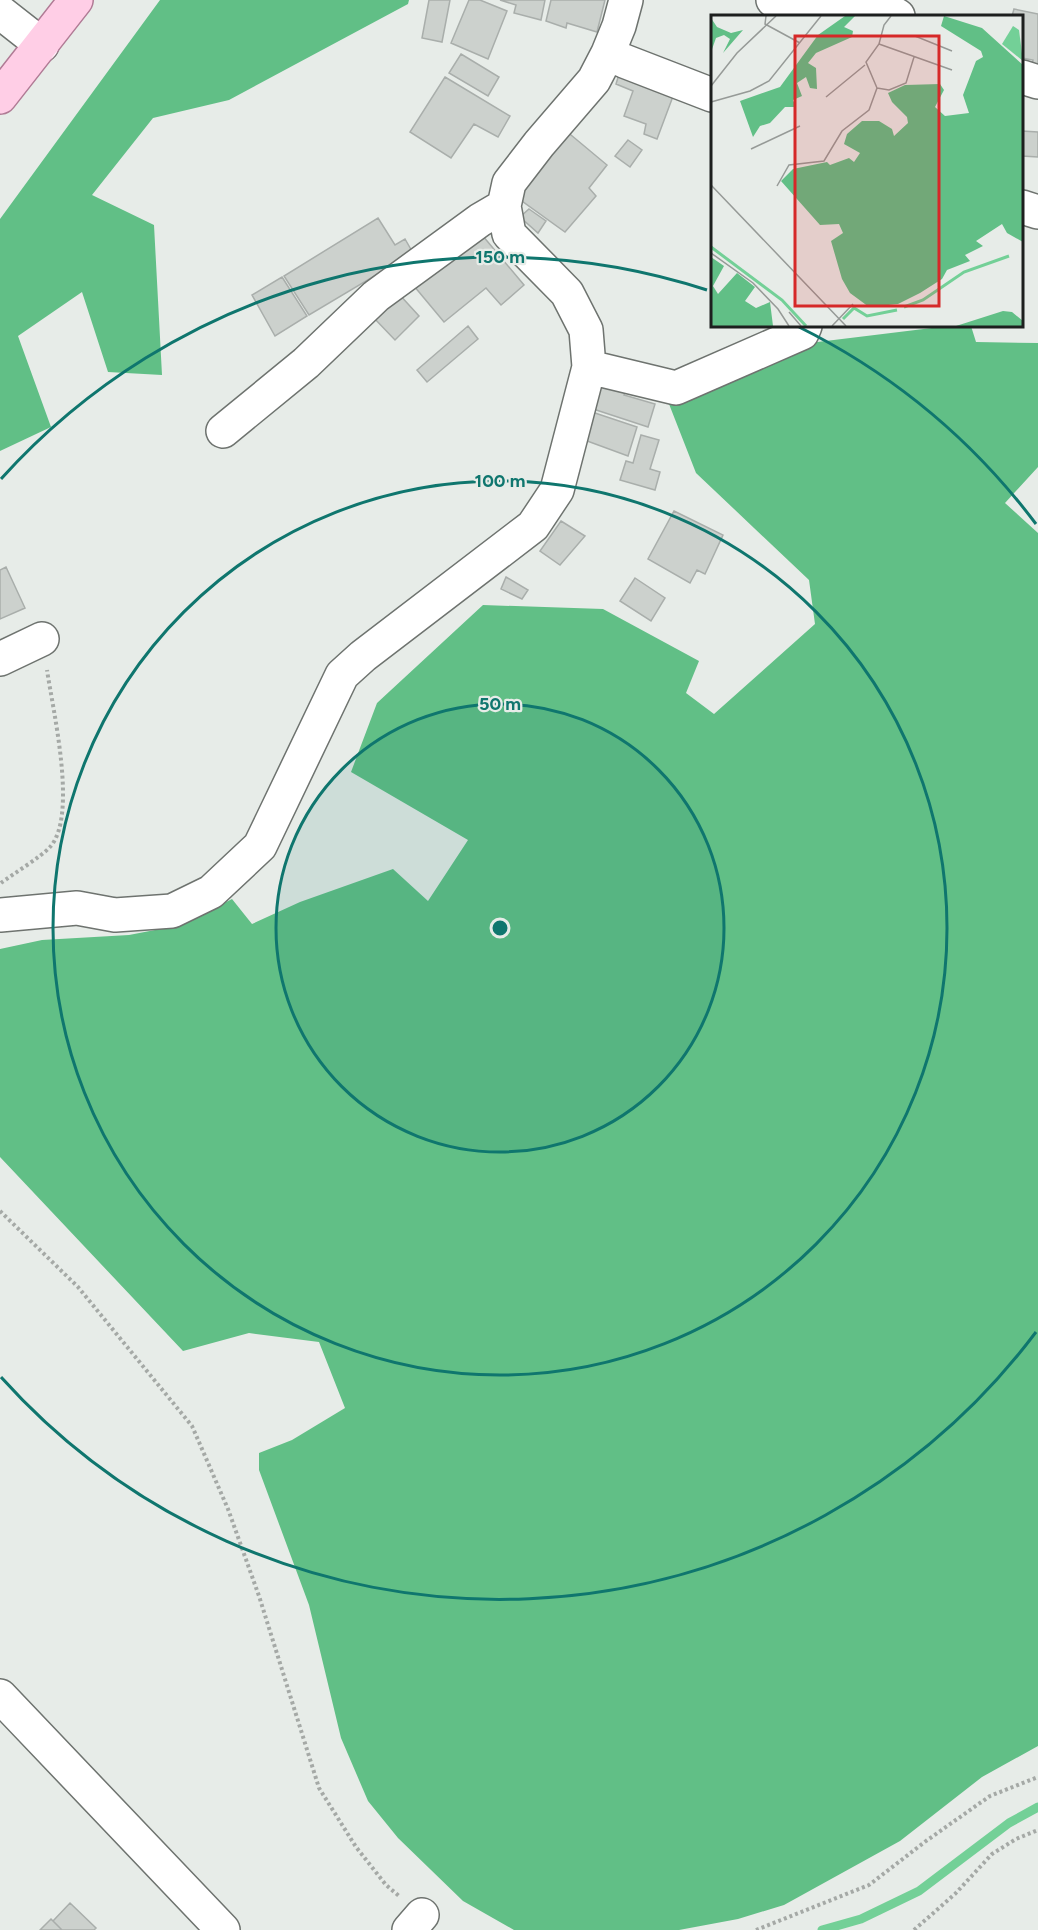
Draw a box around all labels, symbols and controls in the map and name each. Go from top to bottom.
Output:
inset map [711,15,1023,327]
text: 150 m [475,246,525,268]
text: 100 m [475,470,525,492]
text: 50 m [479,693,521,715]
centre of rings [490,918,510,938]

